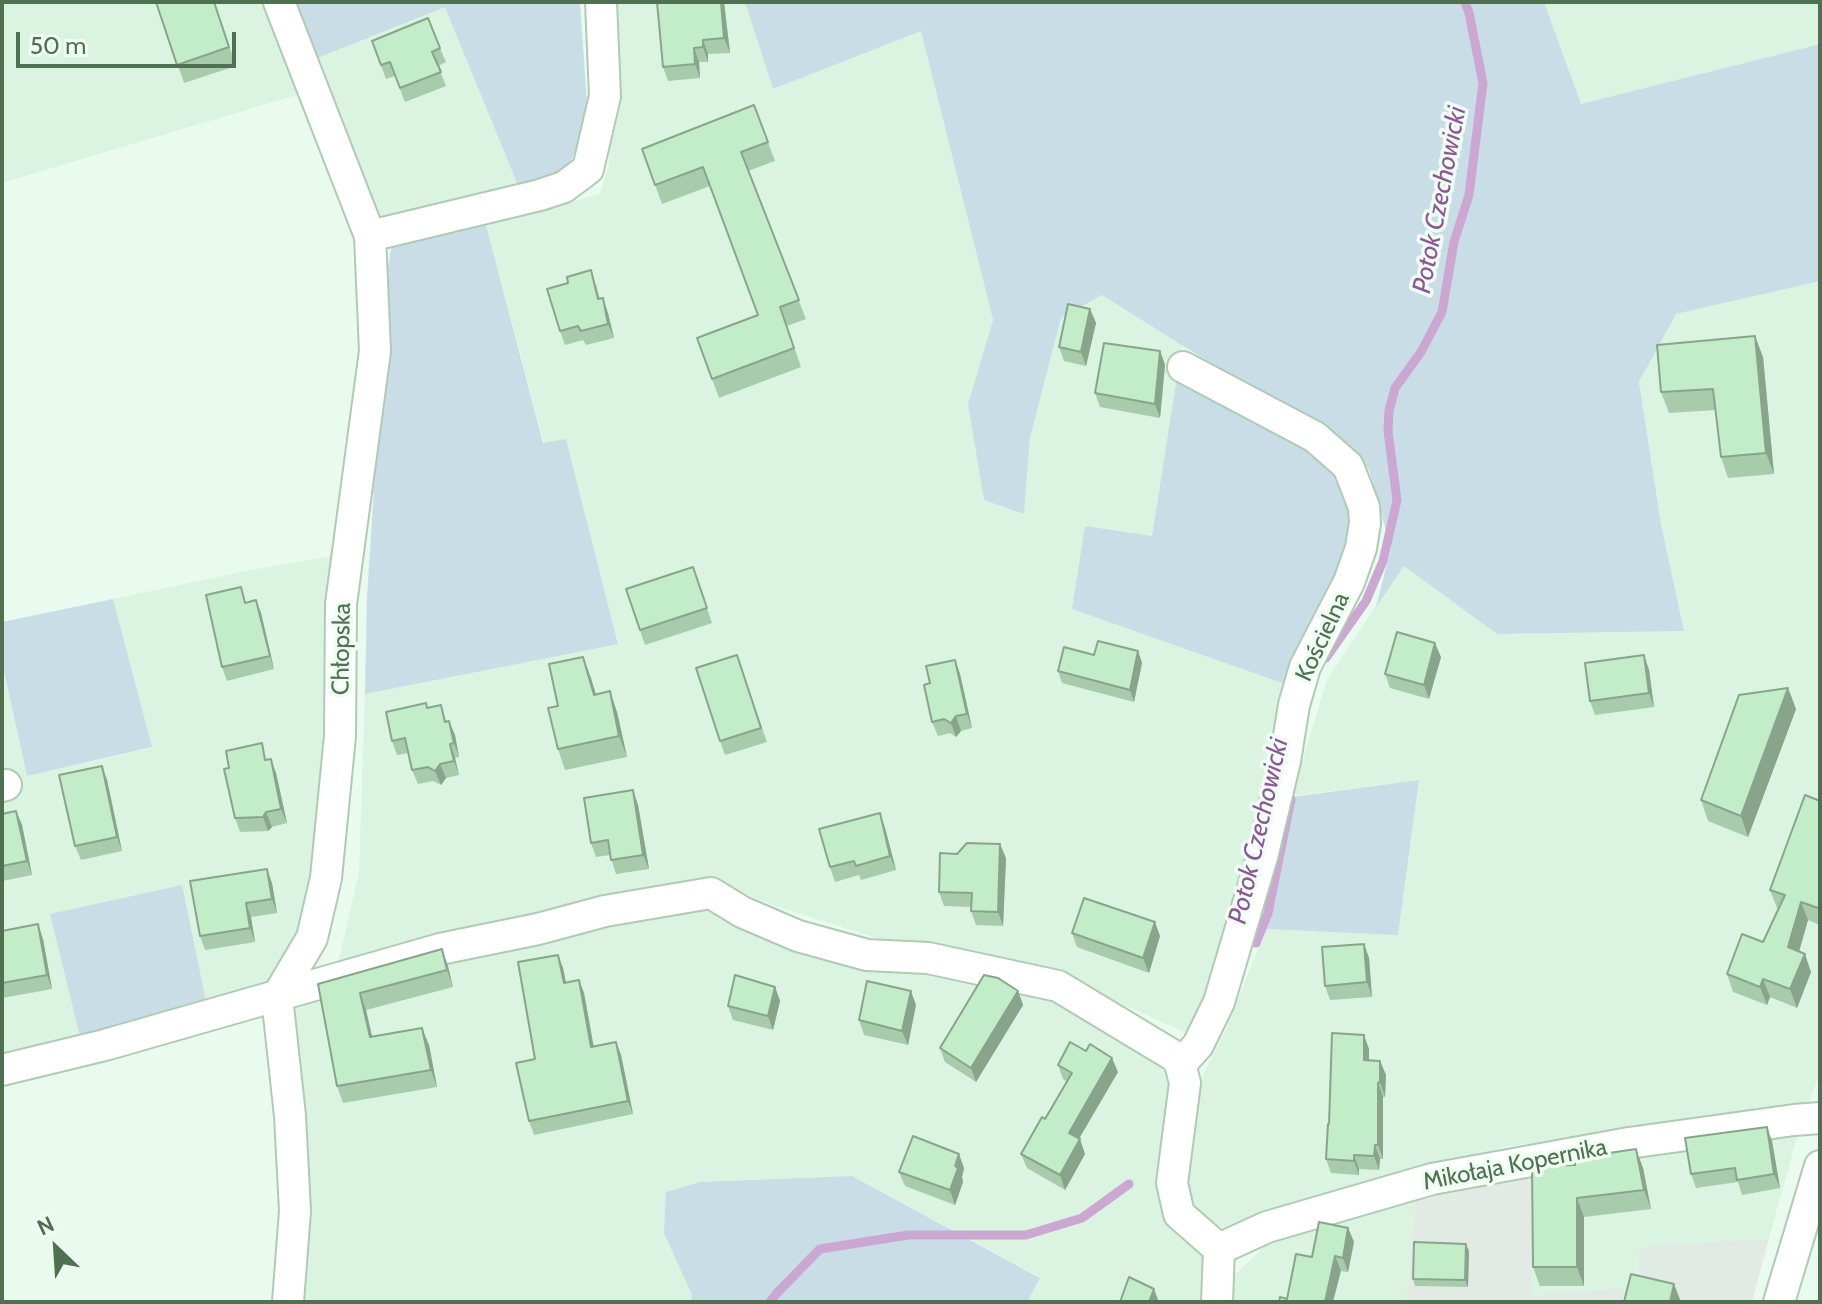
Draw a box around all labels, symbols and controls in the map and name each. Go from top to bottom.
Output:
scale bar [20,16,240,66]
text: 50 m [30,31,86,60]
water label: Potok Czechowicki [1407,104,1473,296]
street label: Kościelna [1290,588,1356,686]
street label: Chłopska [327,603,357,695]
water label: Potok Czechowicki [1222,735,1296,927]
street label: Mikołaja Kopernika [1421,1133,1609,1197]
north arrow [16,1208,96,1288]
text: N [33,1210,58,1241]

